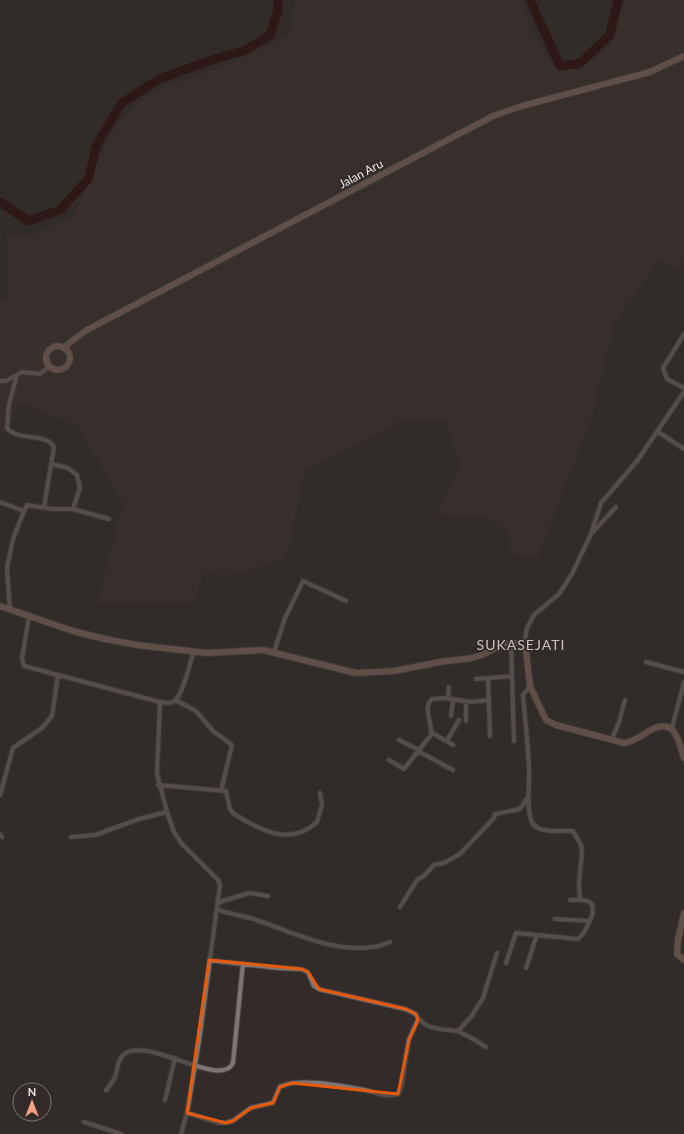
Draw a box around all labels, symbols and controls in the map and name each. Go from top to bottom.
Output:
street label: Jalan Aru [336,156,386,191]
district label: SUKASEJATI [477,636,565,653]
north arrow [12,1082,52,1122]
text: N [28,1085,36,1098]

